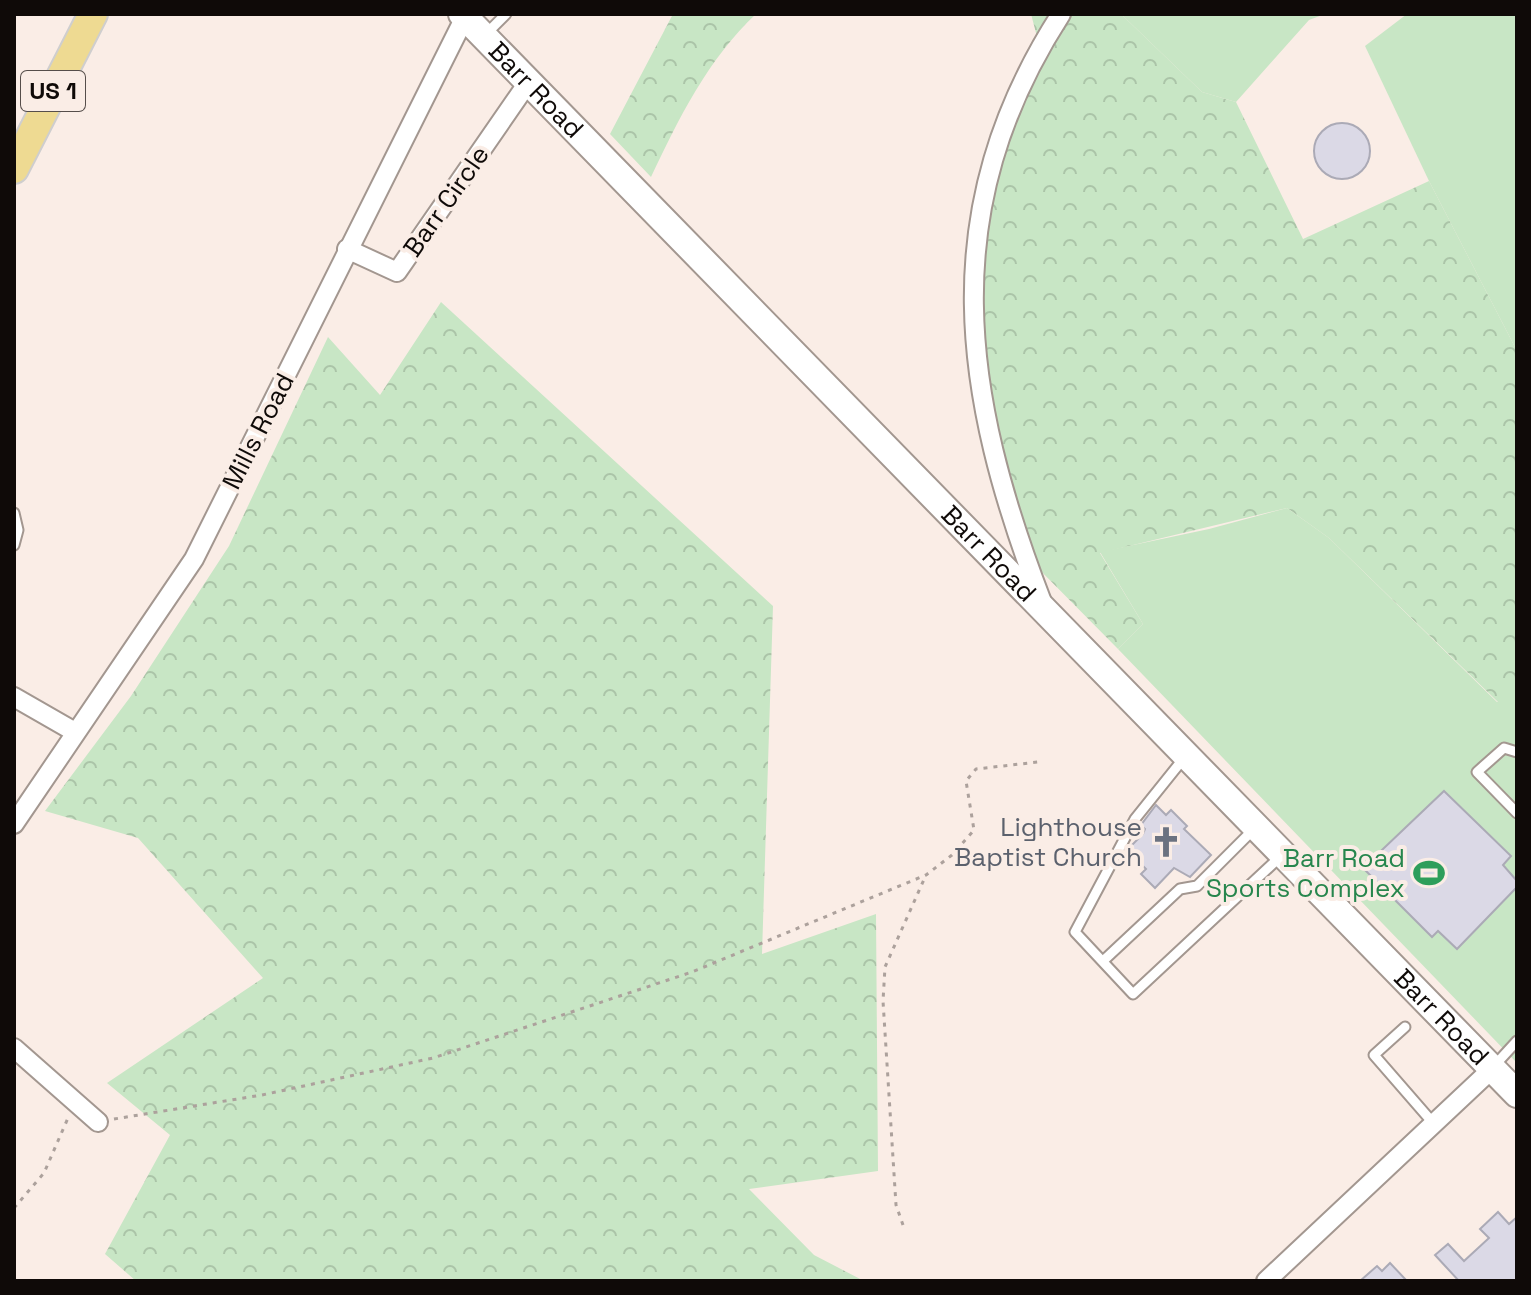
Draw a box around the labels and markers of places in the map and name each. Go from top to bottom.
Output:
place label: Lighthouse Baptist Church [954,810,1142,874]
church icon: Lighthouse Baptist Church [1149,825,1183,859]
place label: Barr Road Sports Complex [1206,841,1405,905]
sports icon: Barr Road Sports Complex [1412,856,1446,890]

